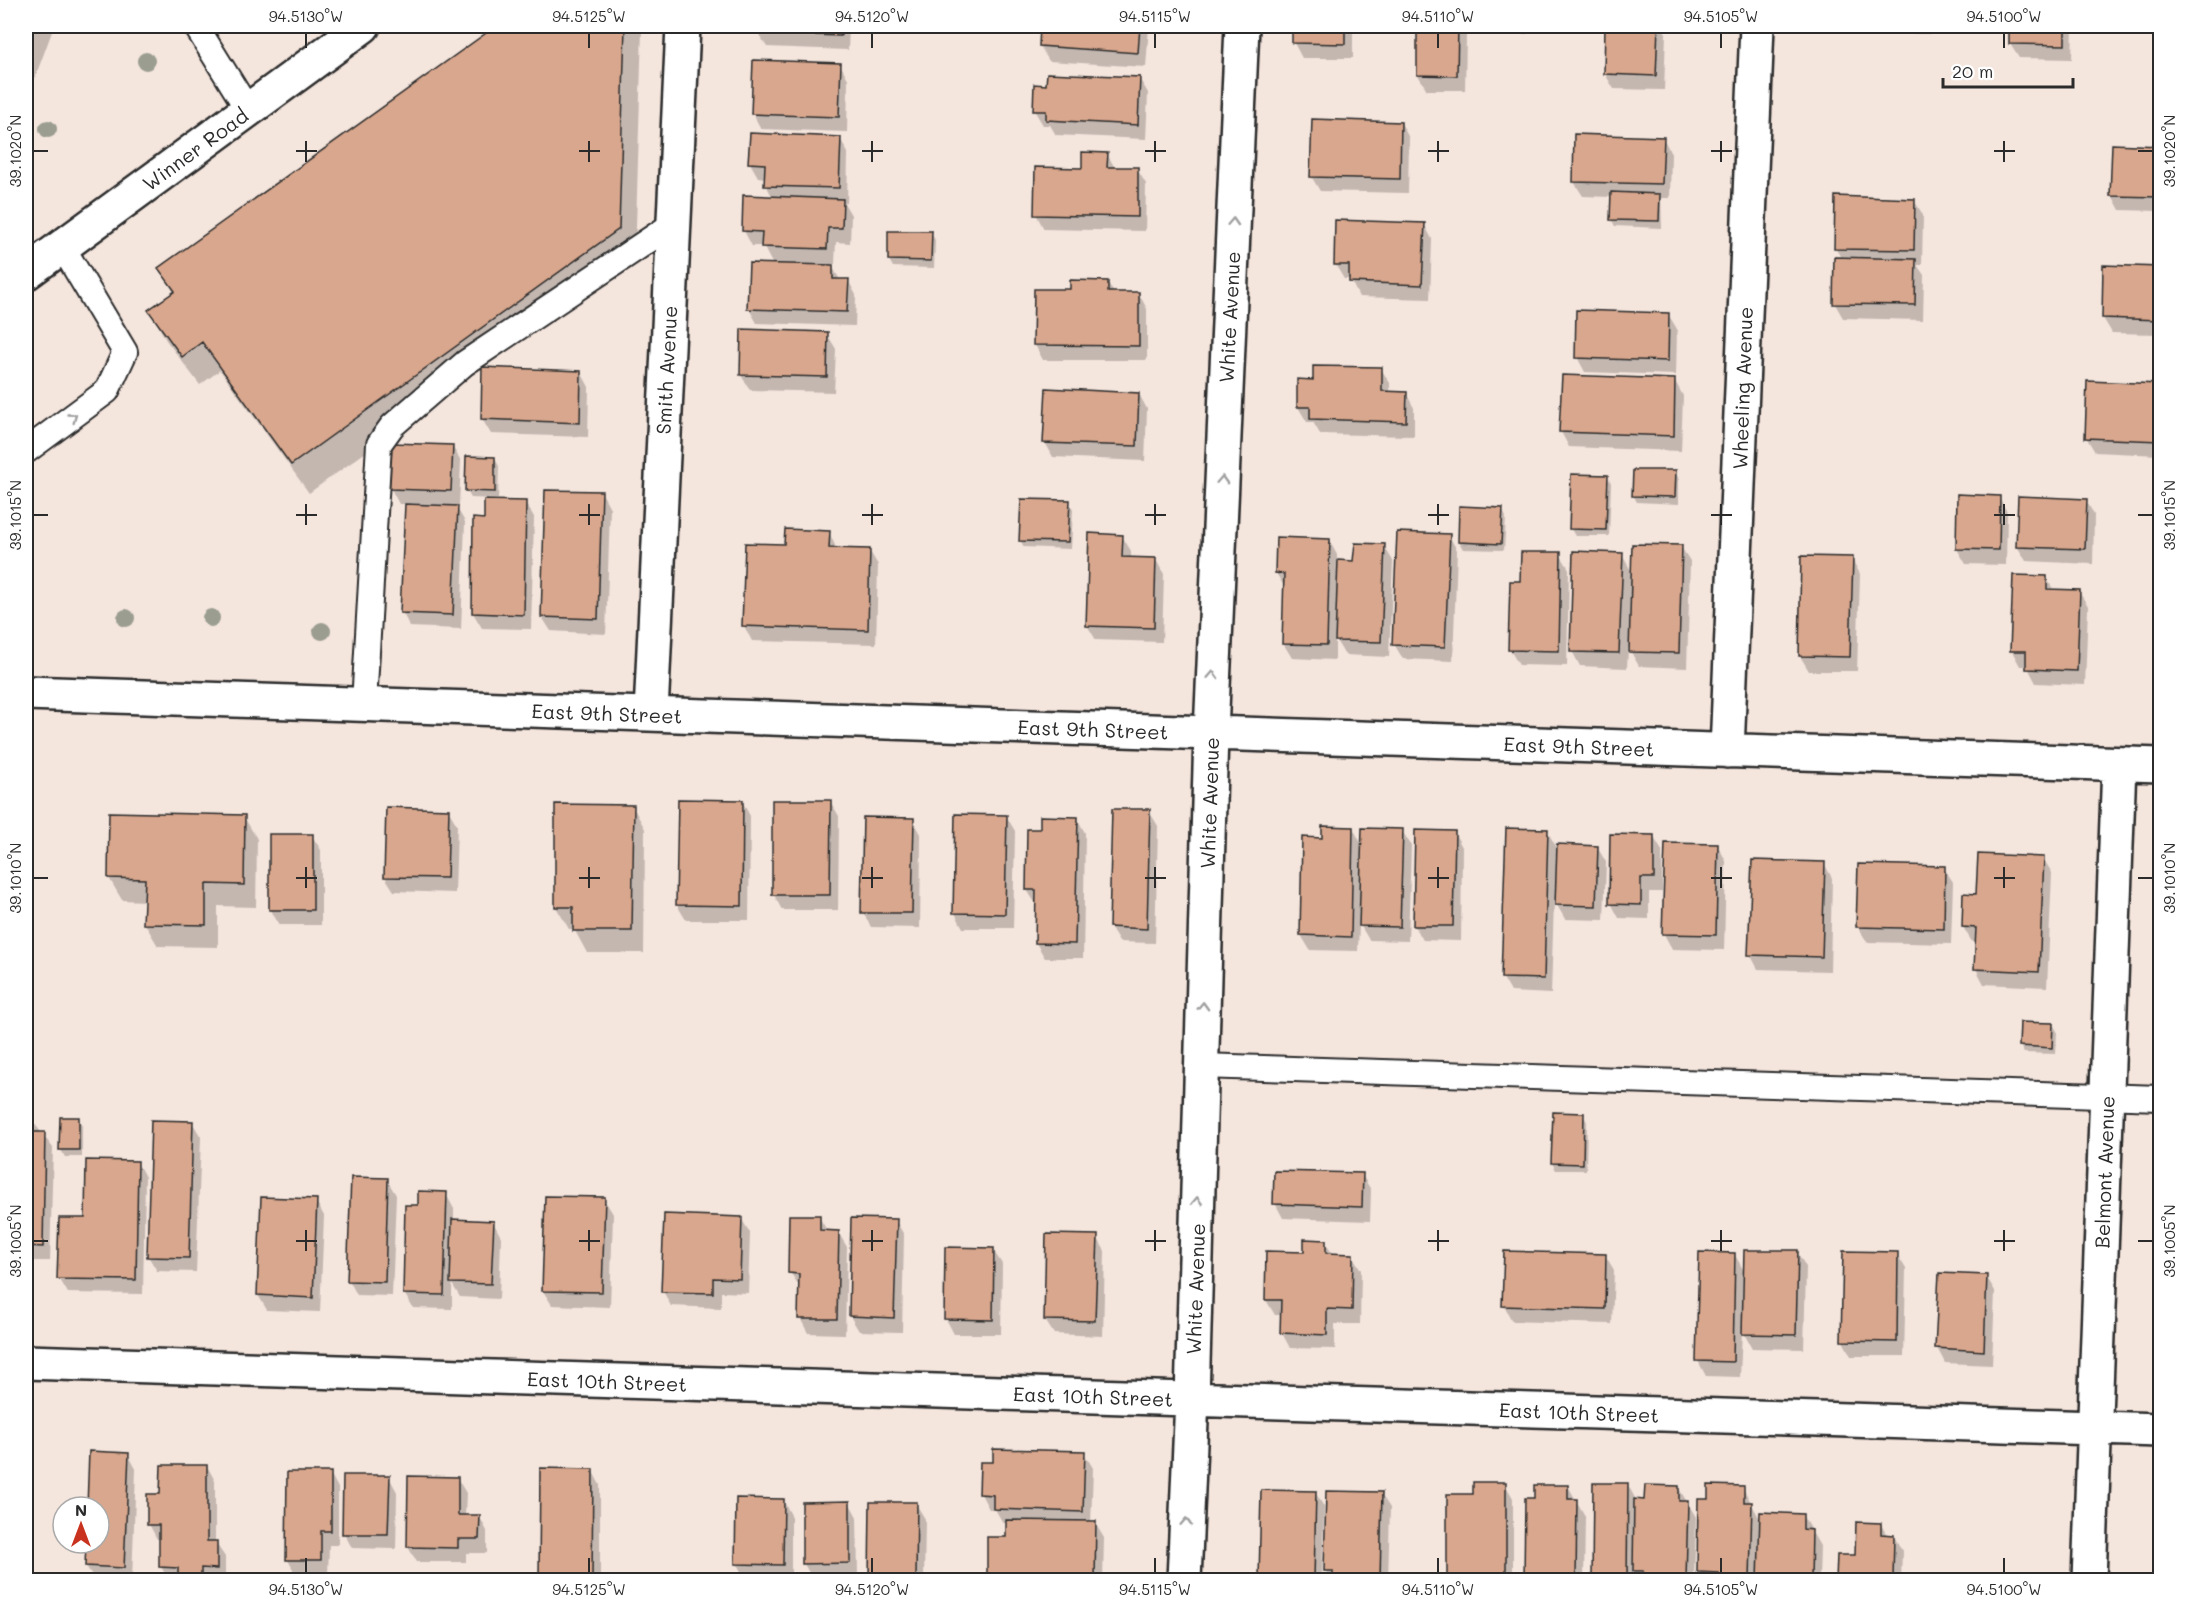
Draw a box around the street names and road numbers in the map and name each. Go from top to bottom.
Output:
street label: Winner Road [137,102,253,196]
street label: White Avenue [1213,251,1245,383]
street label: Smith Avenue [650,305,682,435]
street label: Wheeling Avenue [1726,306,1758,470]
street label: East 9th Street [531,697,683,729]
street label: East 9th Street [1017,713,1169,745]
street label: East 9th Street [1503,730,1655,762]
street label: White Avenue [1194,737,1224,869]
street label: Belmont Avenue [2088,1095,2120,1249]
street label: White Avenue [1180,1223,1210,1355]
street label: East 10th Street [526,1365,688,1397]
street label: East 10th Street [1012,1380,1174,1412]
street label: East 10th Street [1498,1396,1660,1428]

